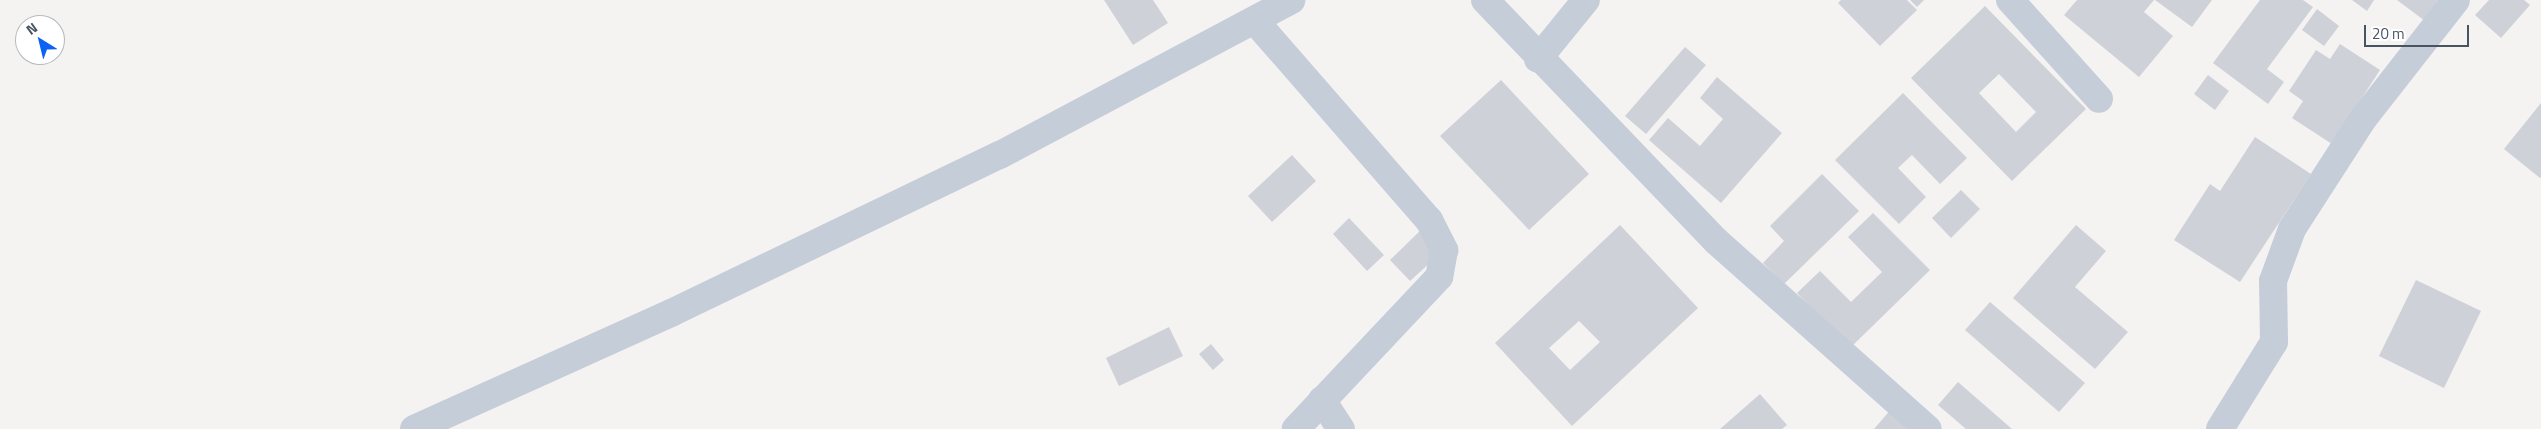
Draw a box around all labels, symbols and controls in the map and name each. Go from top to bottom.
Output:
north arrow [15,15,65,65]
scale bar [2366,15,2471,47]
text: N [21,17,42,40]
text: 20 m [2372,22,2405,45]

